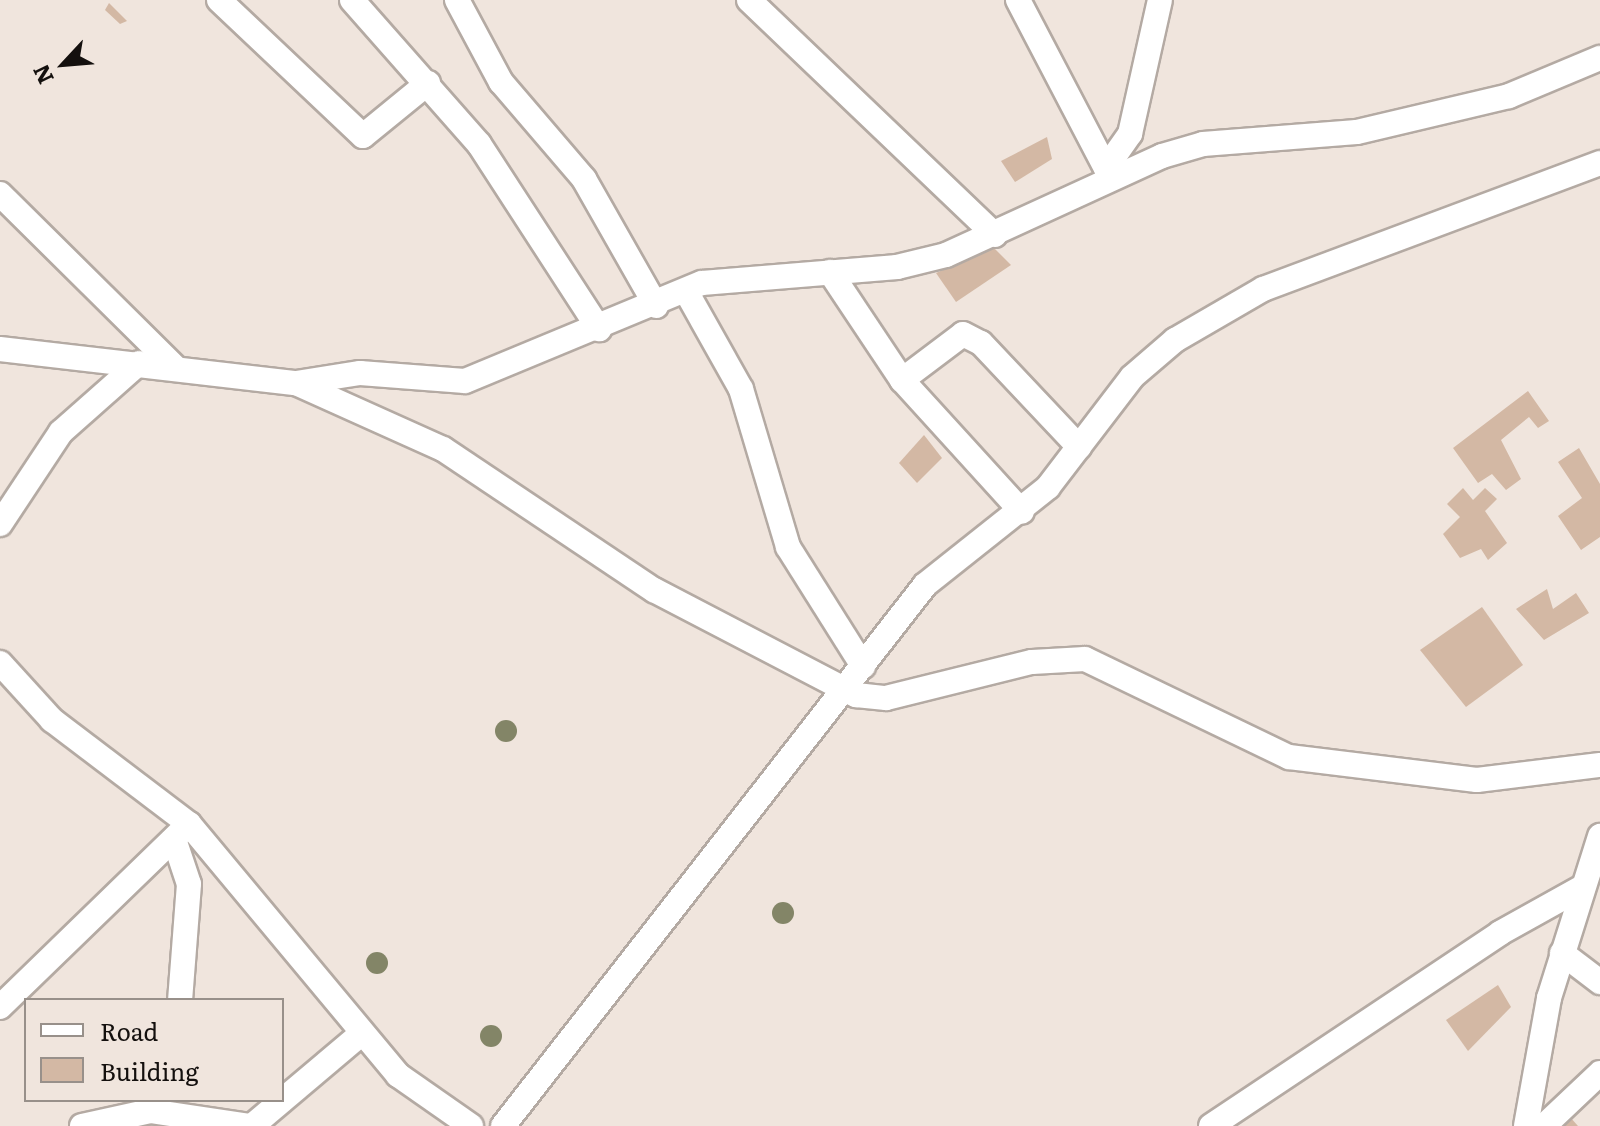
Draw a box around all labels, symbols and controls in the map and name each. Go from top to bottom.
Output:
north arrow [24,24,104,104]
text: N [23,59,61,90]
legend [24,998,284,1102]
text: Road [100,1013,158,1048]
text: Building [100,1053,199,1088]

